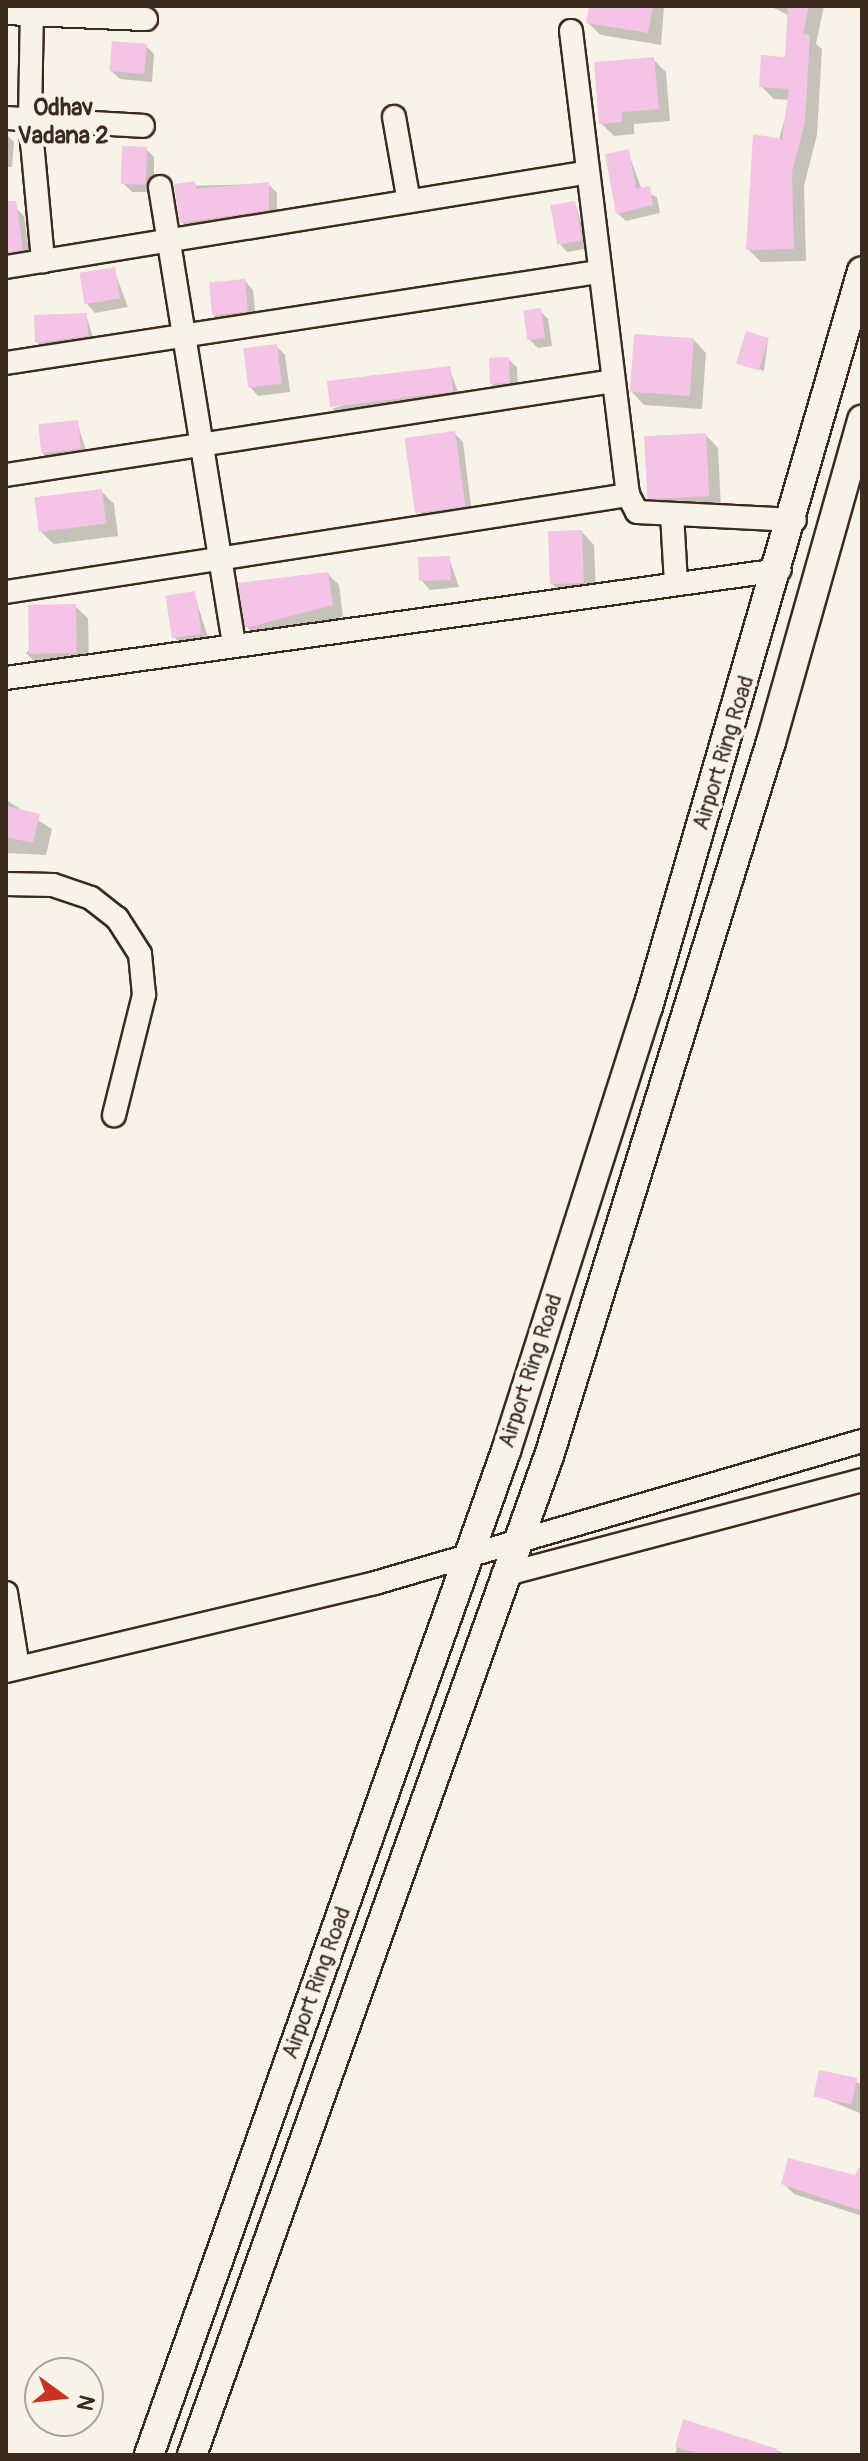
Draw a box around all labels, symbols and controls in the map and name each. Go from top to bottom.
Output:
district label: Odhav Vadana 2 [17,94,109,150]
street label: Airport Ring Road [688,673,760,833]
street label: Airport Ring Road [494,1291,568,1451]
street label: Airport Ring Road [277,1903,357,2063]
north arrow [24,2357,104,2437]
text: N [70,2392,101,2414]

